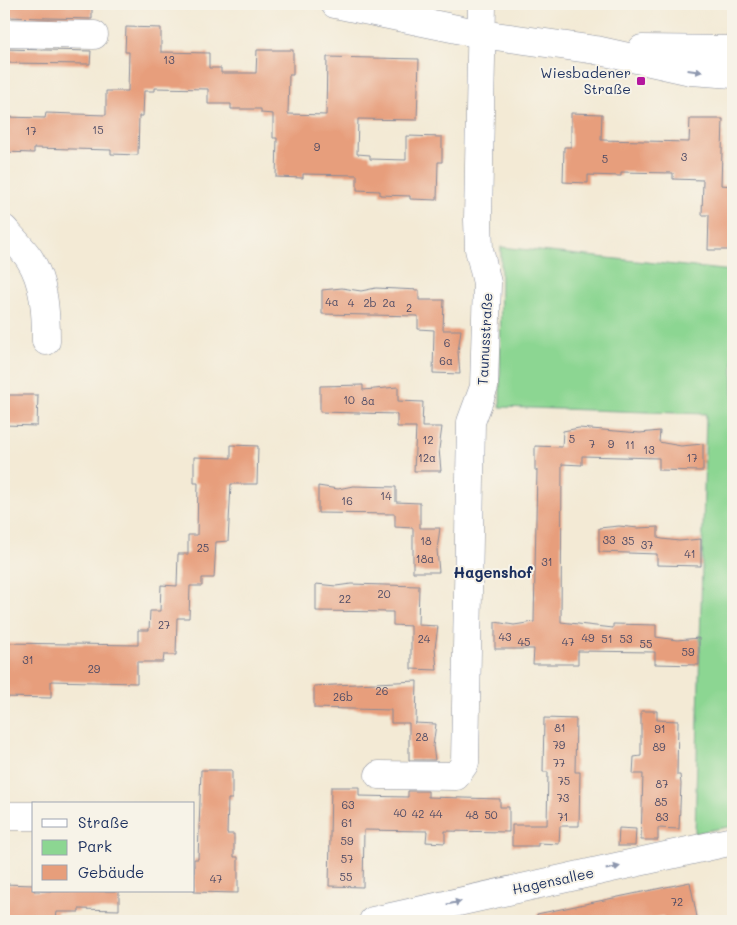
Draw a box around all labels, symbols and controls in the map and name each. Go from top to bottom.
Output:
house number: 13 [163,52,175,67]
place label: Wiesbadener Straße [540,63,631,98]
one-way arrow [688,67,704,75]
marker: Wiesbadener Straße [635,75,647,87]
house number: 15 [92,122,104,137]
house number: 17 [25,123,37,138]
house number: 9 [314,139,321,154]
house number: 3 [681,149,688,164]
house number: 5 [602,151,608,166]
street label: Taunusstraße [473,292,496,386]
house number: 4a [325,294,339,309]
house number: 4 [348,295,355,310]
house number: 2b [363,295,377,310]
house number: 2a [383,295,396,310]
house number: 2 [406,300,412,315]
house number: 6 [444,335,450,350]
house number: 6a [439,353,453,368]
house number: 10 [343,392,355,407]
house number: 8a [361,393,375,408]
house number: 5 [569,431,575,446]
house number: 12 [422,432,434,447]
house number: 7 [589,436,595,451]
house number: 9 [608,436,615,451]
house number: 11 [625,437,635,452]
house number: 13 [643,442,655,457]
house number: 12a [418,450,436,465]
house number: 17 [686,450,698,465]
house number: 14 [380,488,392,503]
house number: 16 [341,493,353,508]
house number: 33 [603,532,616,547]
house number: 18 [420,533,432,548]
house number: 35 [622,533,634,548]
house number: 37 [641,537,653,552]
house number: 25 [197,540,209,555]
house number: 41 [684,546,696,561]
house number: 18a [416,551,434,566]
house number: 31 [541,554,553,569]
district label: Hagenshof [453,562,533,582]
house number: 20 [378,586,391,601]
house number: 22 [339,591,351,606]
house number: 27 [158,617,170,632]
house number: 43 [499,629,512,644]
house number: 49 [582,630,595,645]
house number: 24 [418,631,431,646]
house number: 51 [601,631,613,646]
house number: 53 [620,631,633,646]
house number: 45 [518,634,530,649]
house number: 47 [562,634,574,649]
house number: 55 [640,636,652,651]
house number: 59 [682,644,695,659]
house number: 31 [22,652,34,667]
house number: 29 [88,661,101,676]
house number: 26 [376,683,388,698]
house number: 26b [333,689,353,704]
house number: 81 [554,720,566,735]
house number: 91 [654,721,666,736]
house number: 28 [416,729,429,744]
house number: 79 [553,737,566,752]
house number: 89 [652,739,666,754]
house number: 77 [553,755,565,770]
house number: 75 [558,773,570,788]
house number: 87 [656,776,668,791]
house number: 73 [557,790,570,805]
house number: 85 [654,794,668,809]
house number: 63 [341,797,355,812]
legend [32,802,195,892]
house number: 40 [393,805,407,820]
house number: 42 [412,806,424,821]
house number: 44 [430,806,443,821]
house number: 48 [465,807,479,822]
house number: 50 [484,807,498,822]
house number: 71 [557,809,569,824]
house number: 83 [655,809,669,824]
text: Straße [78,812,129,832]
house number: 61 [341,815,353,830]
house number: 59 [341,833,354,848]
text: Park [78,836,112,856]
house number: 57 [341,851,353,866]
text: Gebäude [78,862,144,882]
street label: Hagensallee [510,863,596,898]
one-way arrow [605,864,621,872]
house number: 55 [340,869,352,884]
house number: 47 [210,871,222,886]
house number: 72 [671,894,683,909]
one-way arrow [447,899,462,907]

